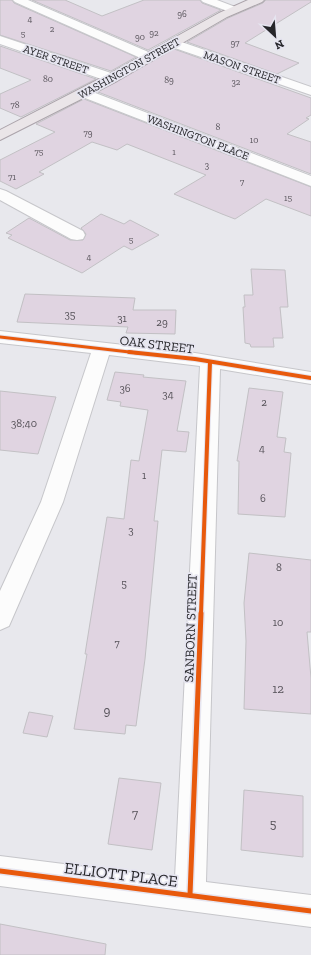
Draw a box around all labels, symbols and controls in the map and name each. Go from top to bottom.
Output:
house number: 96 [177,9,187,19]
house number: 4 [28,14,33,24]
north arrow [255,16,295,56]
house number: 2 [50,24,55,34]
house number: 92 [149,28,159,38]
house number: 5 [21,29,26,39]
house number: 90 [135,32,145,42]
street label: WASHINGTON STREET [76,35,183,102]
text: N [272,37,286,52]
house number: 97 [230,38,240,48]
street label: AYER STREET [22,42,90,77]
street label: MASON STREET [202,48,282,87]
house number: 80 [43,74,53,84]
house number: 89 [164,75,174,85]
house number: 32 [231,77,241,87]
house number: 78 [10,100,20,110]
street label: WASHINGTON PLACE [145,112,251,163]
house number: 8 [216,122,221,132]
house number: 79 [83,128,93,138]
house number: 10 [250,135,258,145]
house number: 75 [35,147,44,157]
house number: 1 [172,147,176,157]
house number: 3 [205,160,209,170]
house number: 71 [8,172,16,182]
house number: 7 [240,177,245,187]
house number: 15 [284,193,292,203]
house number: 5 [129,235,134,245]
house number: 4 [87,252,92,262]
house number: 35 [64,308,76,321]
house number: 31 [117,312,128,325]
house number: 29 [156,316,168,329]
street label: OAK STREET [119,332,195,357]
house number: 36 [119,382,131,395]
house number: 34 [162,388,174,401]
house number: 2 [261,396,267,409]
house number: 38;40 [11,417,37,430]
house number: 4 [259,442,265,455]
house number: 1 [142,469,147,482]
house number: 6 [260,492,266,505]
house number: 3 [128,524,134,537]
house number: 8 [276,561,282,574]
street label: SANBORN STREET [181,573,200,683]
house number: 5 [121,577,127,590]
house number: 10 [273,616,283,629]
house number: 7 [114,637,120,650]
house number: 12 [272,681,284,696]
house number: 9 [104,703,111,718]
house number: 7 [132,806,138,821]
house number: 5 [270,816,277,831]
street label: ELLIOTT PLACE [63,858,179,891]

